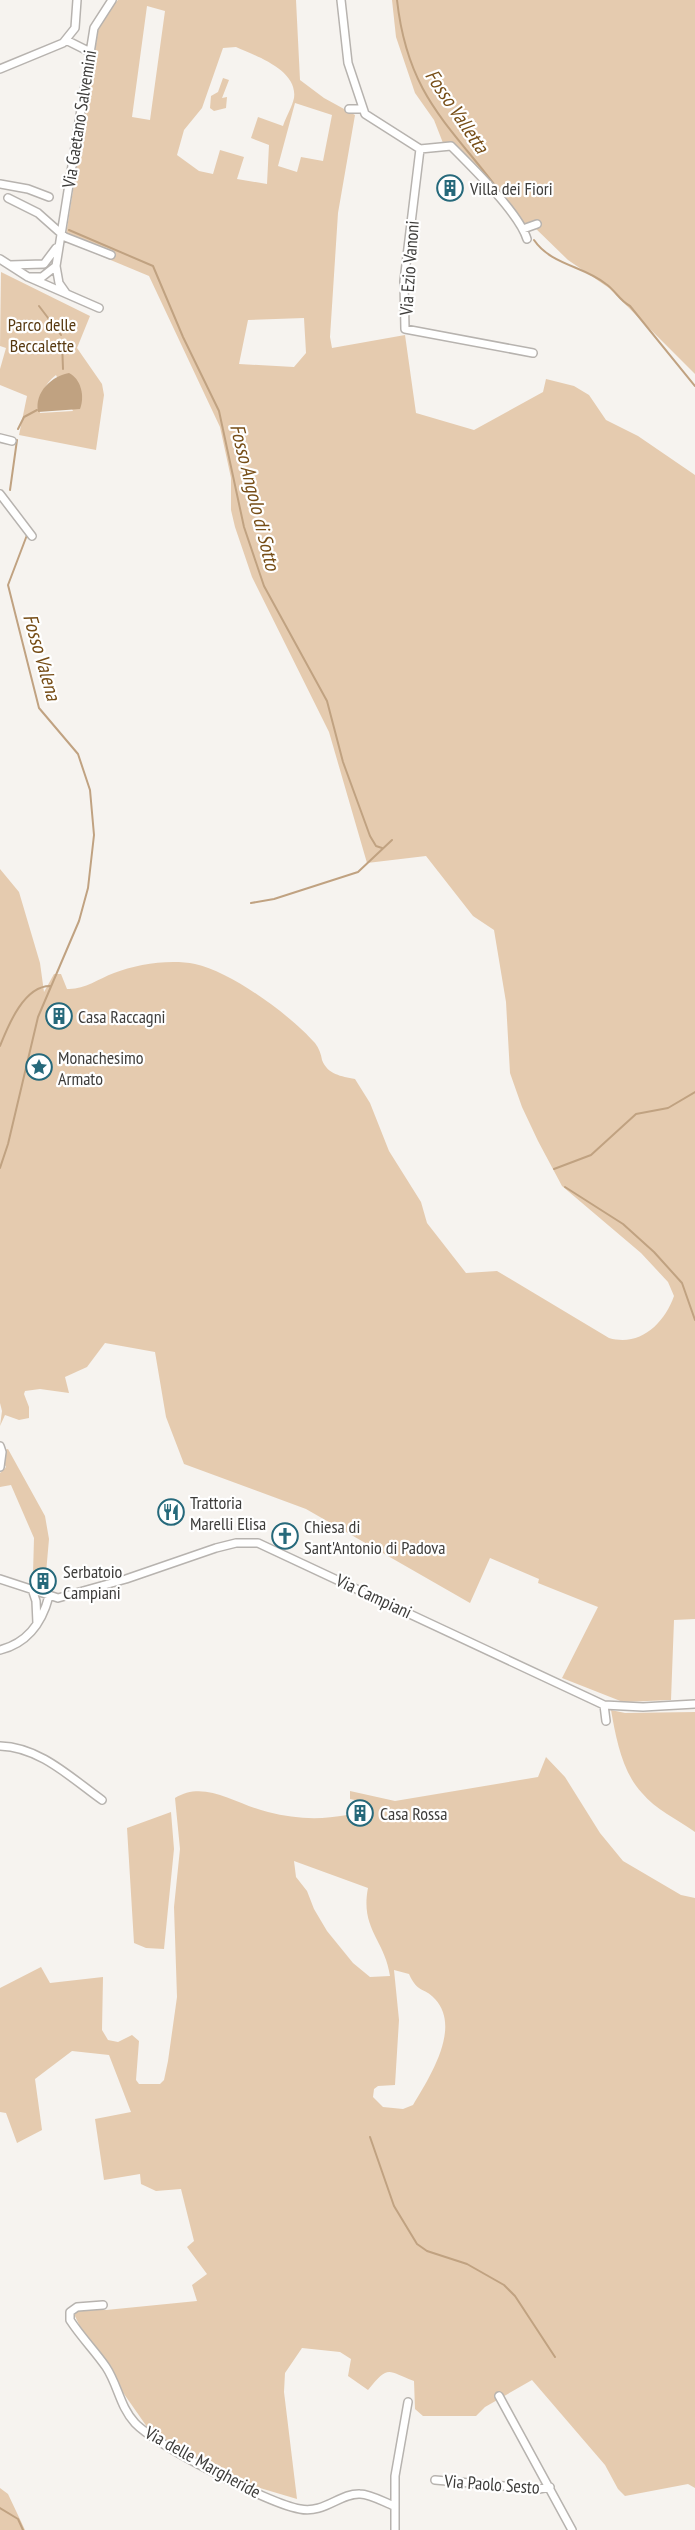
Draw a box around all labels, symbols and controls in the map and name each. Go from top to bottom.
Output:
street label: Via Gaetano Salvemini [57,48,101,191]
water label: Fosso Valletta [419,64,495,159]
building icon: Villa dei Fiori [435,173,465,203]
place label: Villa dei Fiori [469,177,553,200]
street label: Via Ezio Vanoni [394,220,424,317]
park label: Parco delle Beccalette [8,313,76,357]
water label: Fosso Angolo di Sotto [224,421,286,574]
water label: Fosso Valena [17,611,67,704]
building icon: Casa Raccagni [44,1001,74,1031]
place label: Casa Raccagni [78,1005,165,1028]
place label: Monachesimo Armato [58,1046,144,1090]
place icon: Monachesimo Armato [24,1052,54,1082]
place label: Trattoria Marelli Elisa [190,1491,266,1535]
restaurant icon: Trattoria Marelli Elisa [156,1497,186,1527]
place label: Chiesa di Sant'Antonio di Padova [304,1515,446,1559]
church icon: Chiesa di Sant'Antonio di Padova [270,1521,300,1551]
place label: Serbatoio Campiani [63,1560,123,1604]
building icon: Serbatoio Campiani [28,1566,58,1596]
street label: Via Campiani [332,1568,416,1624]
building icon: Casa Rossa [345,1798,375,1828]
place label: Casa Rossa [380,1802,447,1825]
street label: Via delle Margheride [140,2420,265,2503]
street label: Via Paolo Sesto [443,2469,541,2499]

